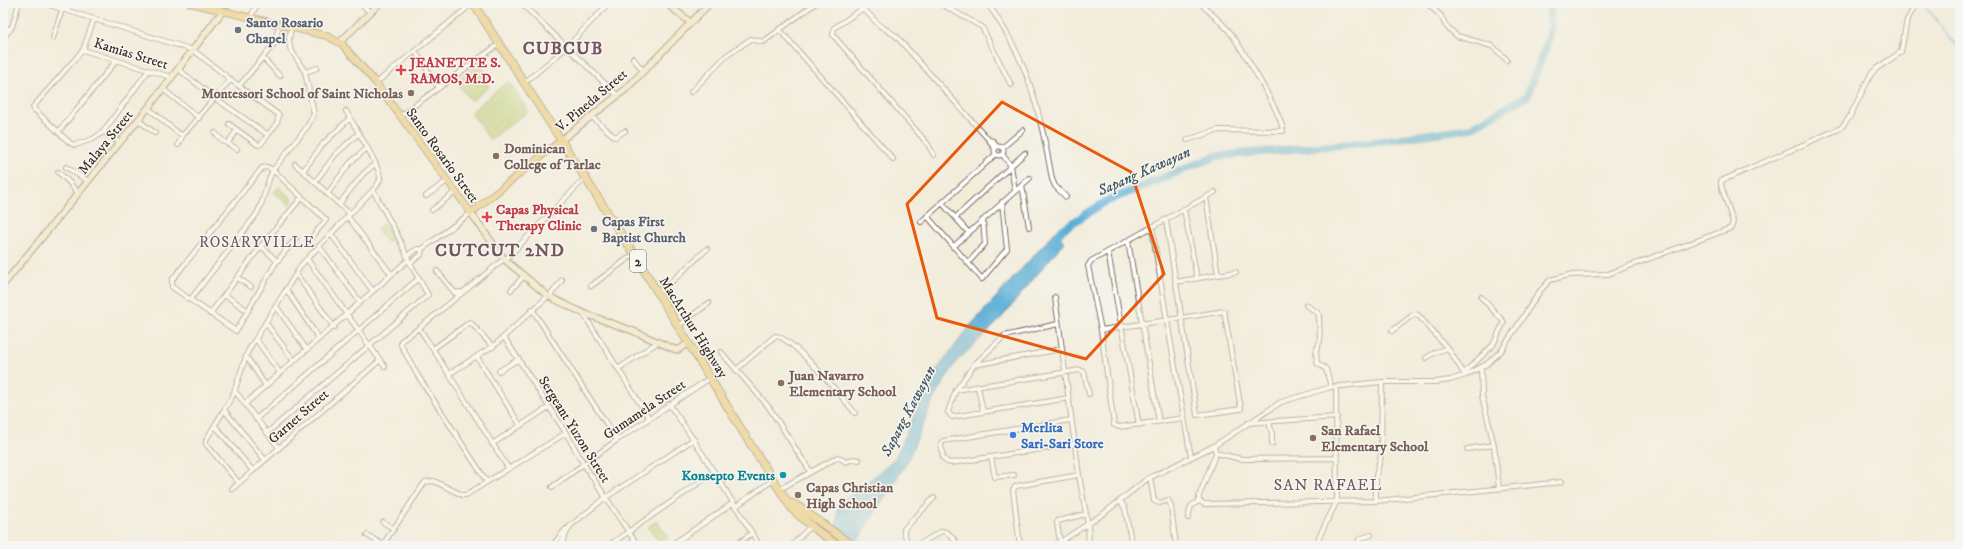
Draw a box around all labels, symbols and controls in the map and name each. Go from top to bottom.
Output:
place label: Santo Rosario Chapel [246,14,323,48]
marker: Santo Rosario Chapel [233,25,243,35]
street label: Kamias Street [91,34,170,74]
district label: CUBCUB [523,38,603,60]
place label: JEANETTE S. RAMOS, M.D. [408,54,501,88]
marker: JEANETTE S. RAMOS, M.D. [395,64,407,76]
street label: V. Pineda Street [551,65,632,137]
place label: Montessori School of Saint Nicholas [201,85,403,103]
marker: Montessori School of Saint Nicholas [406,88,416,98]
street label: Santo Rosario Street [402,104,483,207]
street label: Malaya Street [74,106,137,178]
place label: Dominican College of Tarlac [504,140,601,174]
water label: Sapang Kawayan [1094,142,1194,201]
marker: Dominican College of Tarlac [491,151,501,161]
place label: Capas Physical Therapy Clinic [495,201,582,235]
marker: Capas Physical Therapy Clinic [481,211,493,223]
place label: Capas First Baptist Church [602,213,687,247]
marker: Capas First Baptist Church [589,224,599,234]
district label: ROSARYVILLE [199,233,315,252]
district label: CUTCUT 2ND [435,240,565,262]
road number: 2 [630,250,646,272]
street label: MacArthur Highway [655,273,732,382]
water label: Sapang Kawayan [876,362,940,461]
place label: Juan Navarro Elementary School [787,367,897,401]
street label: Sergeant Yuzon Street [534,373,615,487]
street label: Gumamela Street [600,375,690,444]
marker: Juan Navarro Elementary School [776,378,786,388]
street label: Garnet Street [265,385,333,448]
place label: Merlita Sari-Sari Store [1021,419,1104,453]
place label: San Rafael Elementary School [1321,422,1429,456]
marker: Merlita Sari-Sari Store [1008,430,1018,440]
marker: San Rafael Elementary School [1308,433,1318,443]
place label: Konsepto Events [681,467,775,485]
marker: Konsepto Events [778,470,788,480]
district label: SAN RAFAEL [1274,475,1382,495]
place label: Capas Christian High School [806,479,894,513]
marker: Capas Christian High School [793,490,803,500]

